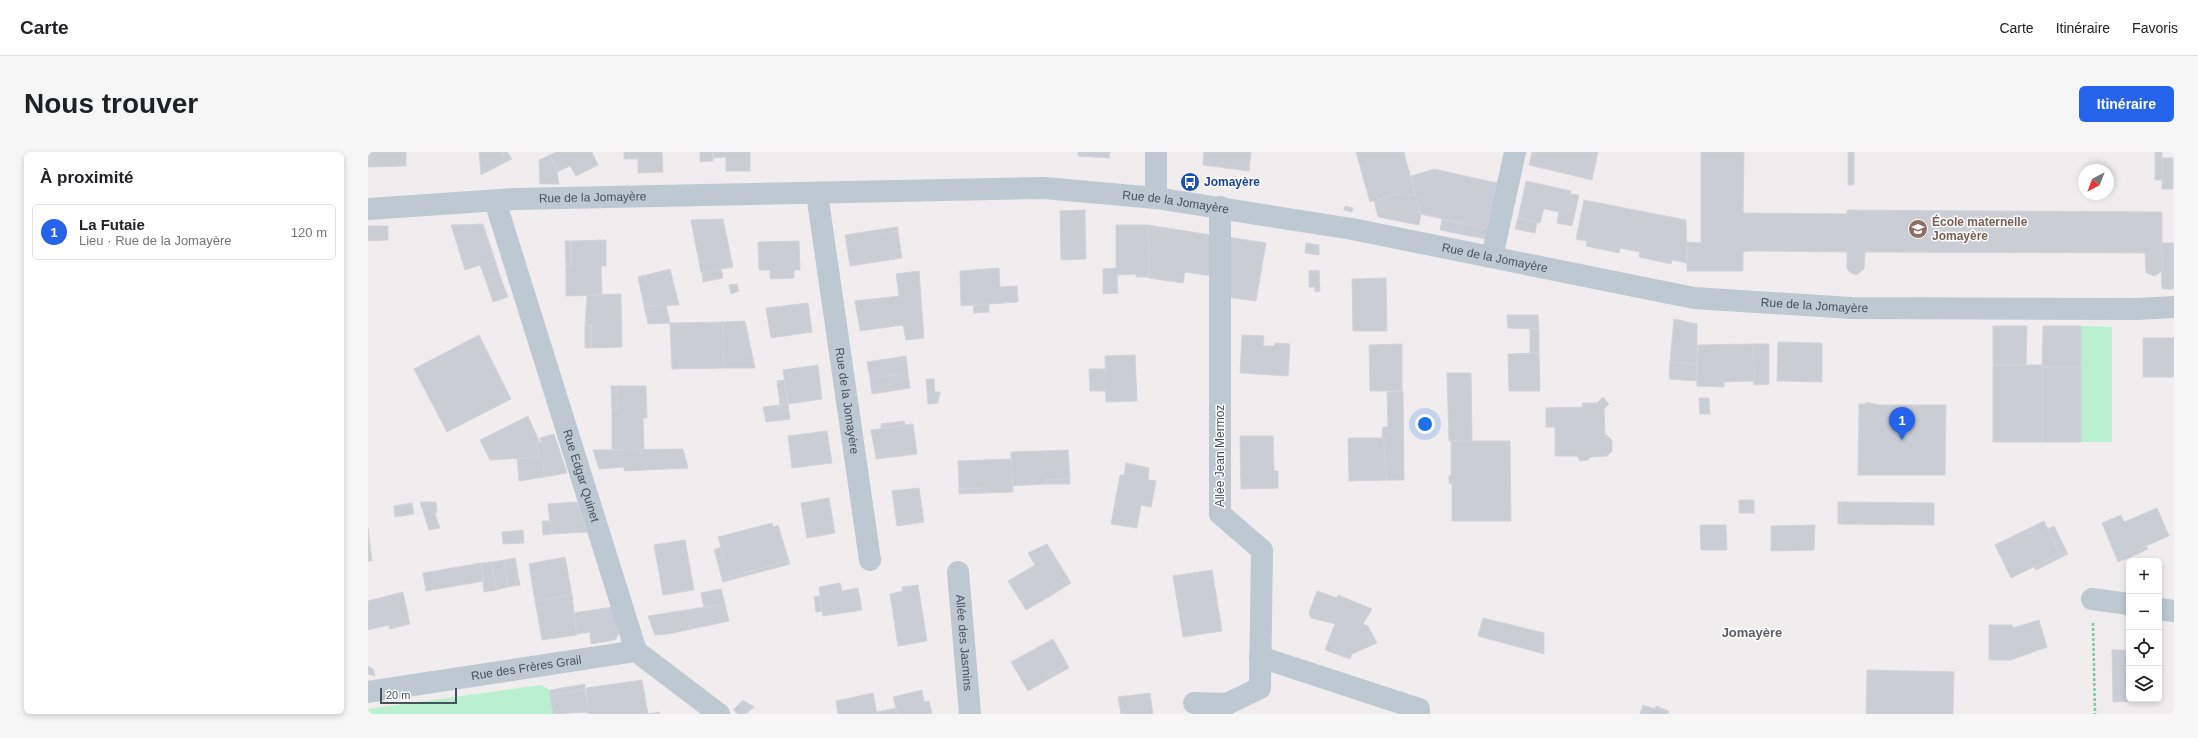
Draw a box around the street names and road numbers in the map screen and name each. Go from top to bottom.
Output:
street label: Rue de la Jomayère [1122,188,1230,217]
street label: Rue de la Jomayère [539,189,647,206]
street label: Rue de la Jomayère [1441,240,1549,275]
street label: Rue de la Jomayère [1760,295,1869,315]
street label: Rue de la Jomayère [832,347,862,455]
street label: Allée Jean Mermoz [1213,405,1227,507]
street label: Rue Edgar Quinet [560,428,602,524]
street label: Allée des Jasmins [953,594,975,692]
street label: Rue des Frères Grail [470,652,582,683]

